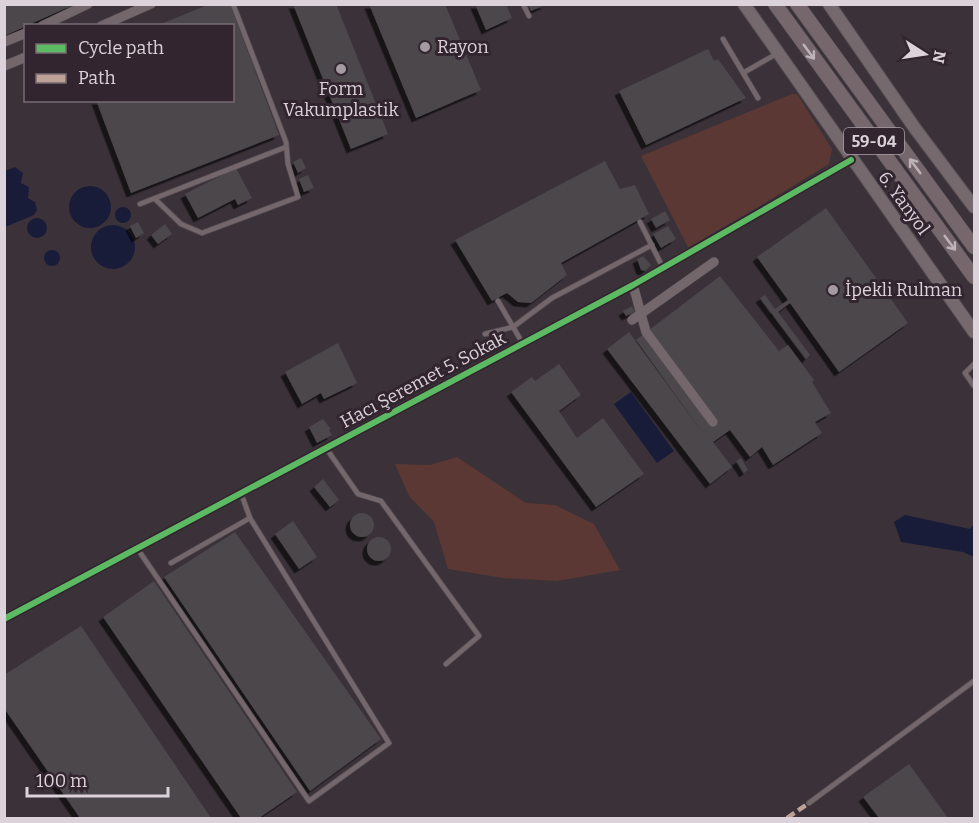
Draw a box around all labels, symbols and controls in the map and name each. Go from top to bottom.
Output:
legend [24,24,234,102]
north arrow [895,24,955,84]
place label: Rayon [437,36,489,58]
text: Cycle path [78,37,164,59]
marker: Rayon [418,40,432,54]
one-way arrow [803,44,816,60]
text: N [929,49,950,65]
marker: Form Vakumplastik [334,62,348,76]
text: Path [78,67,116,89]
place label: Form Vakumplastik [283,78,399,121]
road number: 59-04 [844,128,904,154]
one-way arrow [908,158,921,174]
street label: 6. Yanyol [874,167,934,239]
one-way arrow [944,235,956,251]
place label: İpekli Rulman [845,279,963,301]
marker: İpekli Rulman [826,283,840,297]
street label: Hacı Şeremet 5. Sokak [337,327,510,433]
scale bar [27,760,168,798]
text: 100 m [36,770,87,792]

